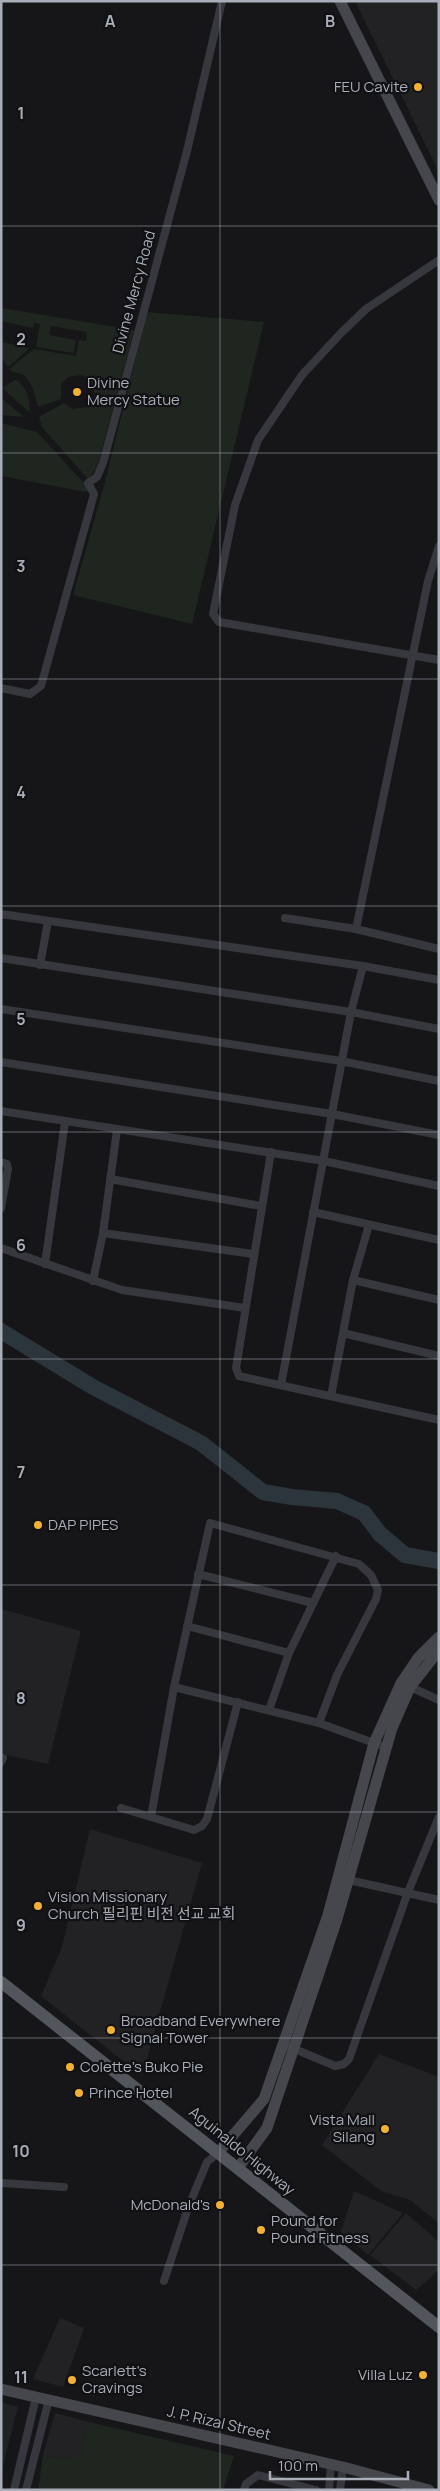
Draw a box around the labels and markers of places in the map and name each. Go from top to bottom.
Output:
place label: FEU Cavite [334,76,408,97]
marker: FEU Cavite [412,81,424,93]
place label: Divine Mercy Statue [87,372,180,410]
marker: Divine Mercy Statue [71,386,83,398]
place label: DAP PIPES [48,1514,118,1535]
marker: DAP PIPES [32,1519,44,1531]
place label: Vision Missionary Church 필리핀 비전 선교 교회 [48,1886,235,1924]
marker: Vision Missionary Church 필리핀 비전 선교 교회 [32,1900,44,1912]
place label: Broadband Everywhere Signal Tower [121,2010,281,2048]
marker: Broadband Everywhere Signal Tower [105,2024,117,2036]
place label: Colette's Buko Pie [80,2056,204,2077]
marker: Colette's Buko Pie [64,2061,76,2073]
place label: Prince Hotel [89,2082,173,2103]
marker: Prince Hotel [73,2087,85,2099]
place label: Vista Mall Silang [310,2109,375,2147]
marker: Vista Mall Silang [379,2123,391,2135]
place label: McDonald's [131,2194,210,2215]
marker: McDonald's [214,2199,226,2211]
place label: Pound for Pound Fitness [271,2210,369,2248]
marker: Pound for Pound Fitness [255,2224,267,2236]
place label: Scarlett's Cravings [82,2360,147,2398]
place label: Villa Luz [358,2364,413,2385]
marker: Villa Luz [417,2369,429,2381]
marker: Scarlett's Cravings [66,2374,78,2386]

